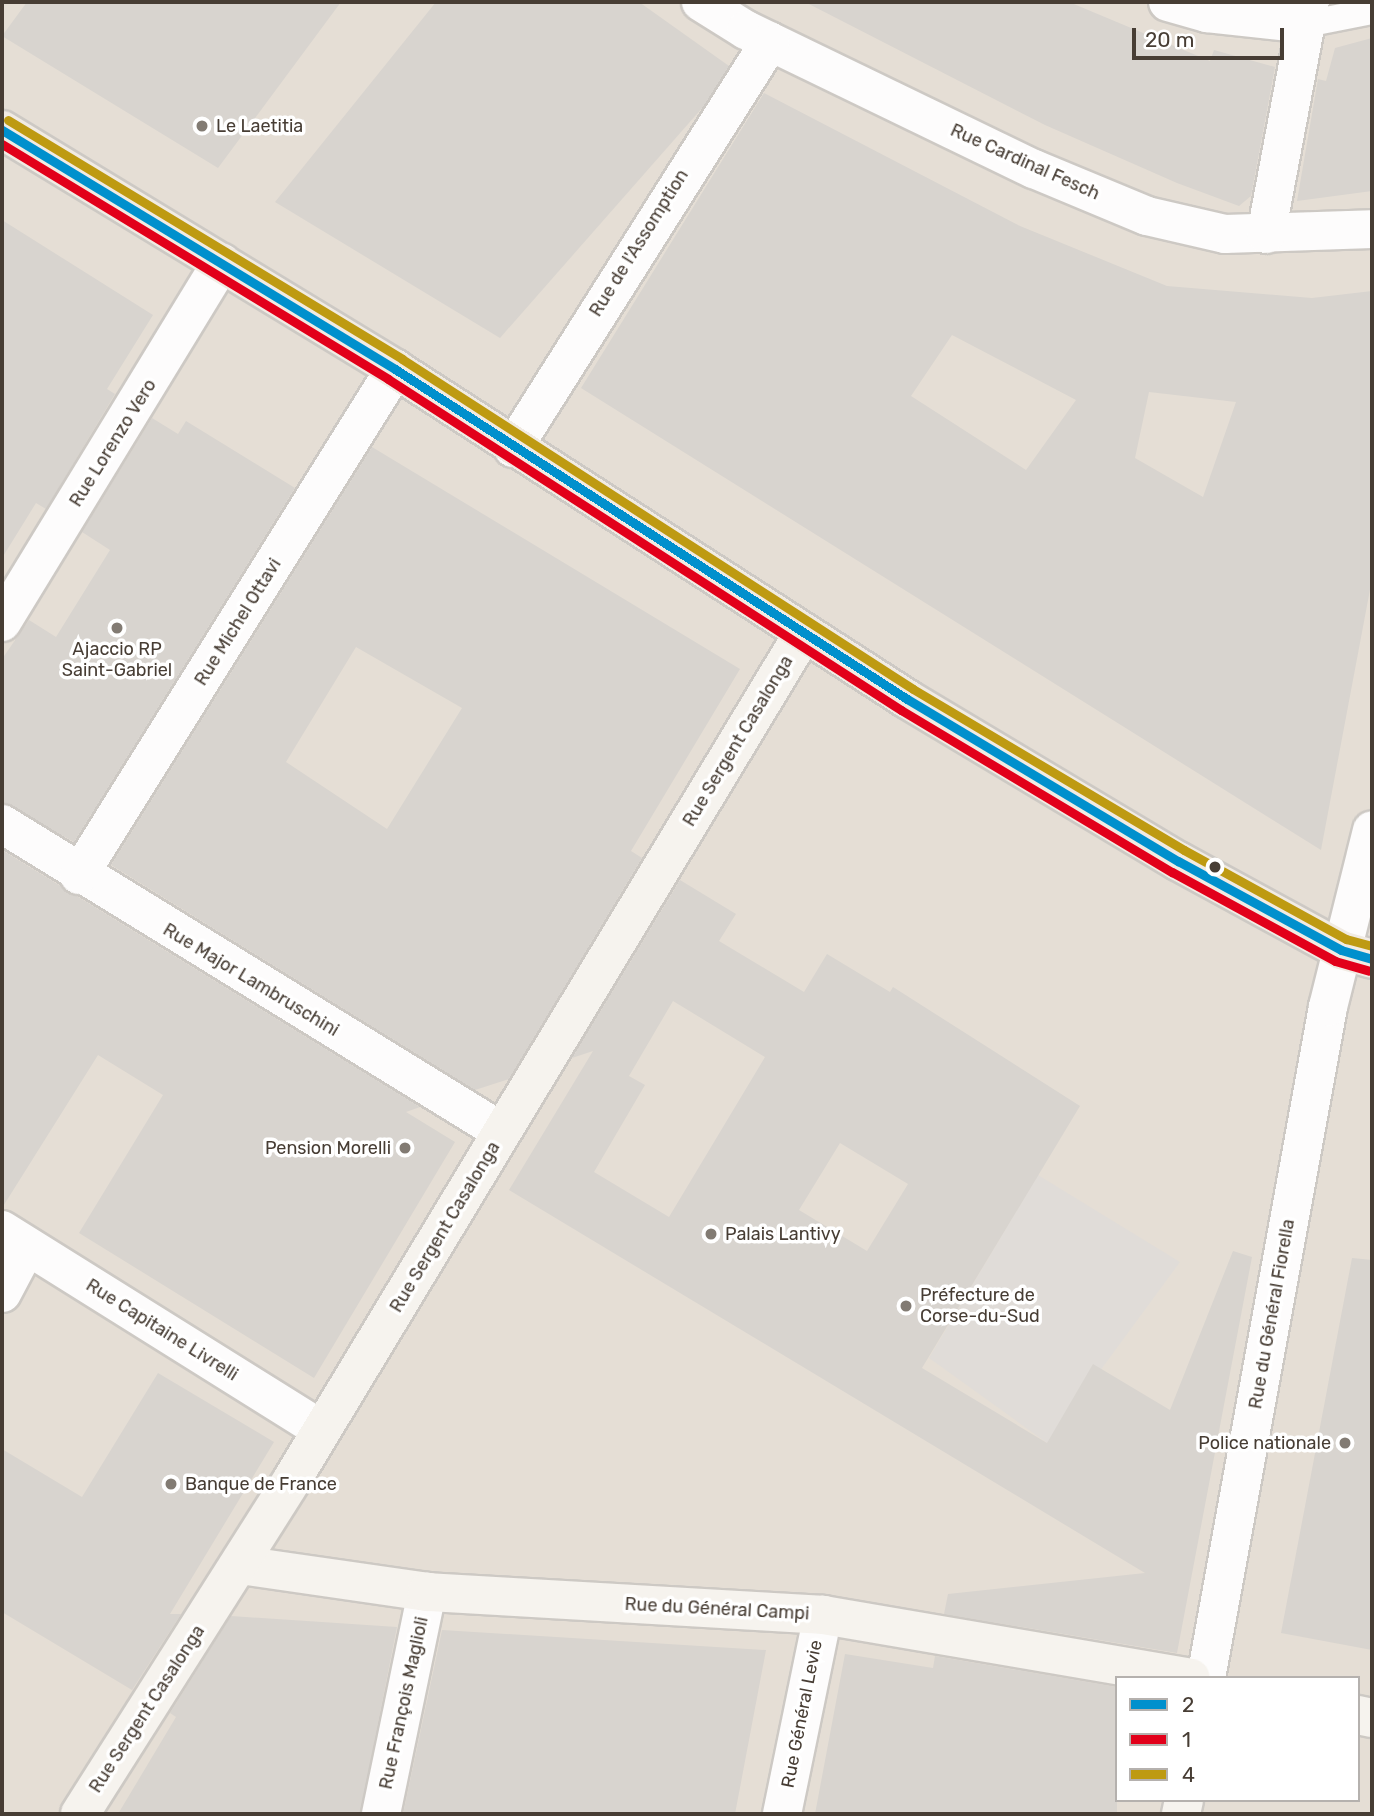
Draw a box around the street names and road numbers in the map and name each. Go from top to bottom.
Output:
street label: Rue Cardinal Fesch [947,119,1103,205]
street label: Rue de l'Assomption [585,165,693,321]
street label: Rue Lorenzo Vero [65,375,161,511]
street label: Rue Michel Ottavi [190,554,286,690]
street label: Rue Sergent Casalonga [678,652,798,830]
street label: Rue Major Lambruschini [159,919,343,1041]
street label: Rue Sergent Casalonga [385,1138,505,1316]
street label: Rue du Général Fiorella [1245,1217,1299,1411]
street label: Rue Capitaine Livrelli [82,1274,242,1386]
street label: Rue du Général Campi [624,1593,810,1625]
street label: Rue François Maglioli [375,1615,433,1791]
street label: Rue Sergent Casalonga [85,1621,209,1797]
street label: Rue Général Levie [777,1638,827,1790]

